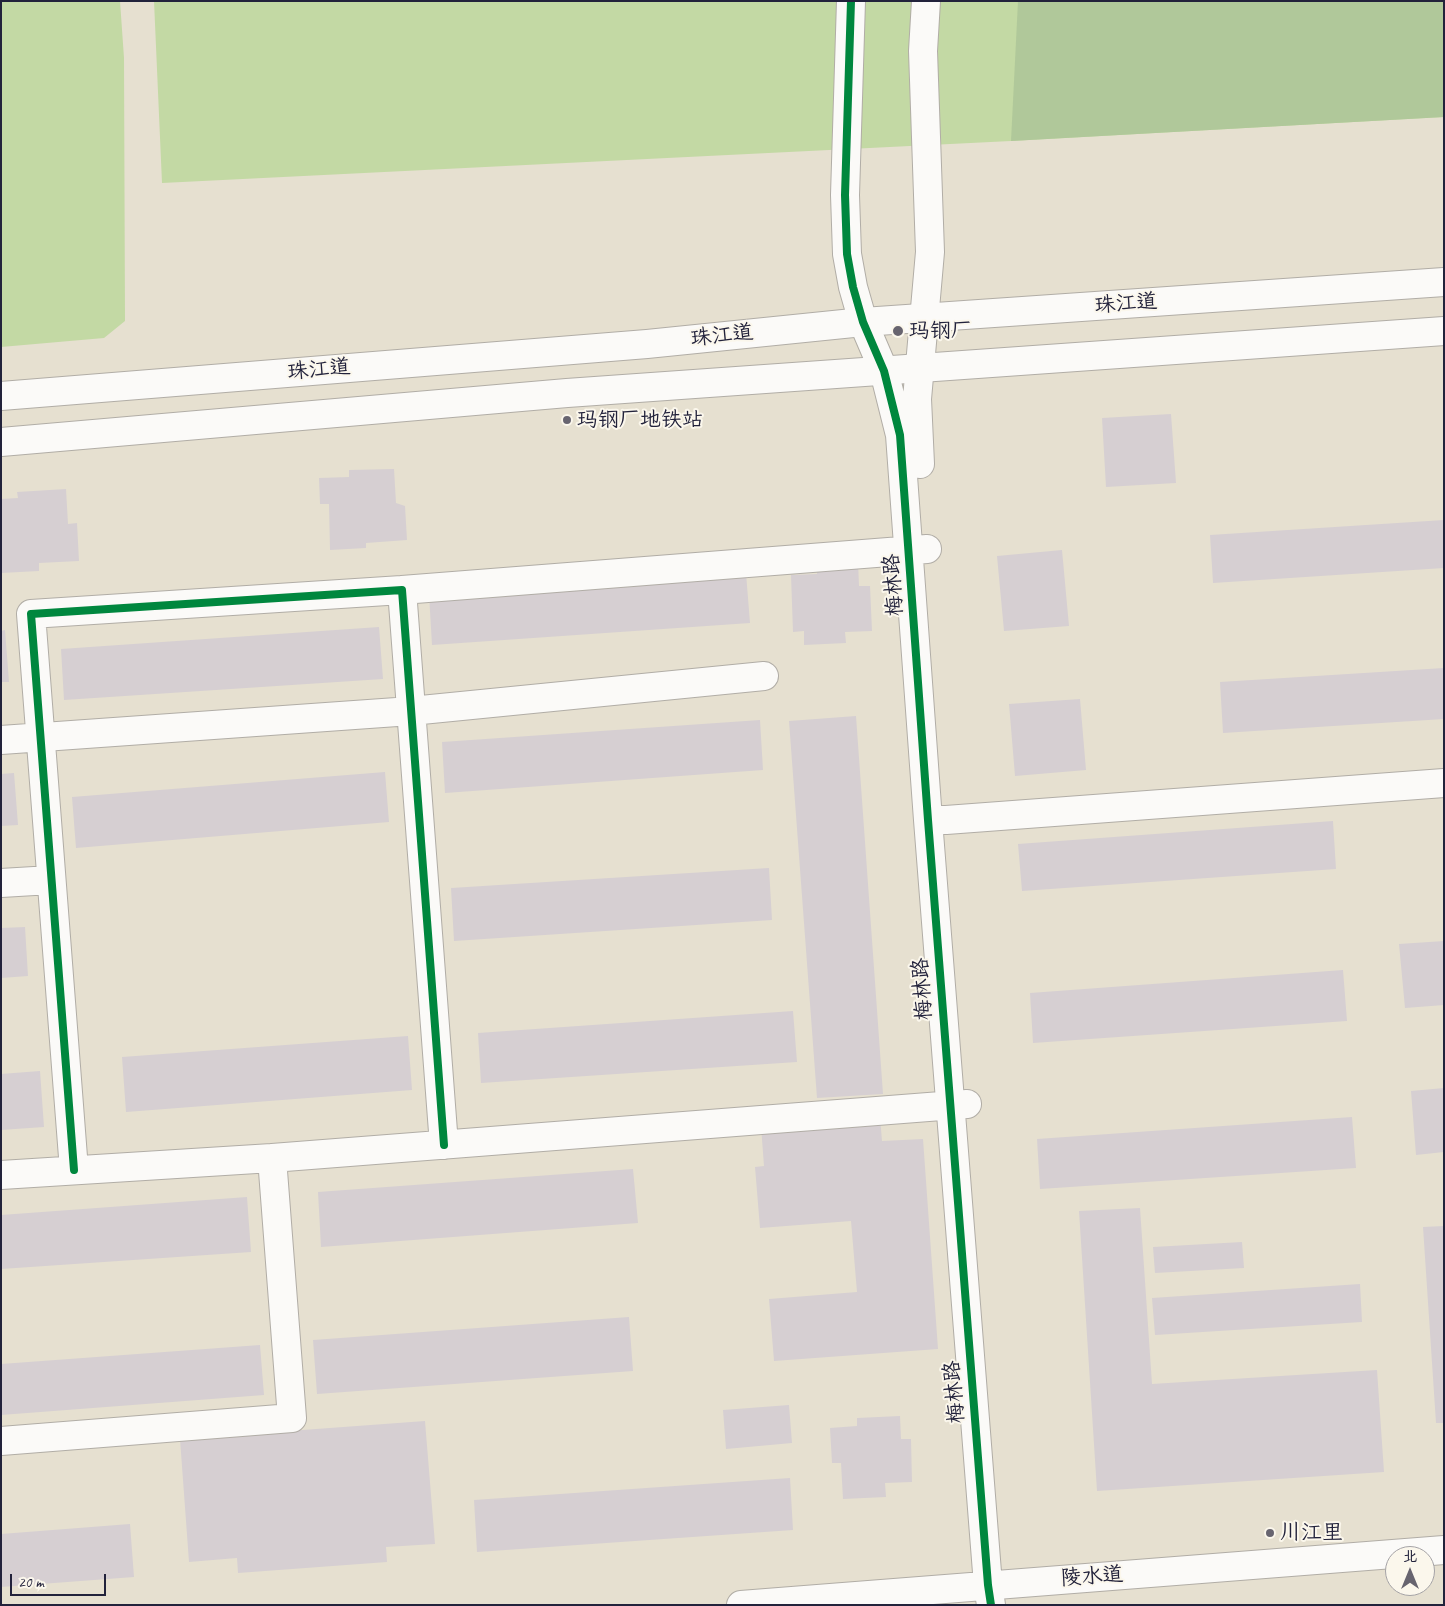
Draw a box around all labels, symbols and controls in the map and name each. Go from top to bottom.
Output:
street label: 珠江道 [1094,289,1158,319]
place label: 玛钢厂 [909,318,972,344]
street label: 珠江道 [689,320,755,352]
marker: 玛钢厂 [891,324,905,338]
street label: 珠江道 [287,355,351,385]
place label: 玛钢厂地铁站 [577,407,703,433]
marker: 玛钢厂地铁站 [561,414,573,426]
street label: 梅林路 [879,553,909,617]
street label: 梅林路 [908,957,938,1021]
street label: 梅林路 [940,1360,970,1424]
place label: 川江里 [1280,1520,1343,1546]
marker: 川江里 [1264,1527,1276,1539]
north arrow [1385,1546,1435,1596]
text: 北 [1403,1548,1417,1565]
street label: 陵水道 [1060,1562,1124,1592]
scale bar [12,1564,109,1596]
text: 20 m [18,1573,44,1592]

